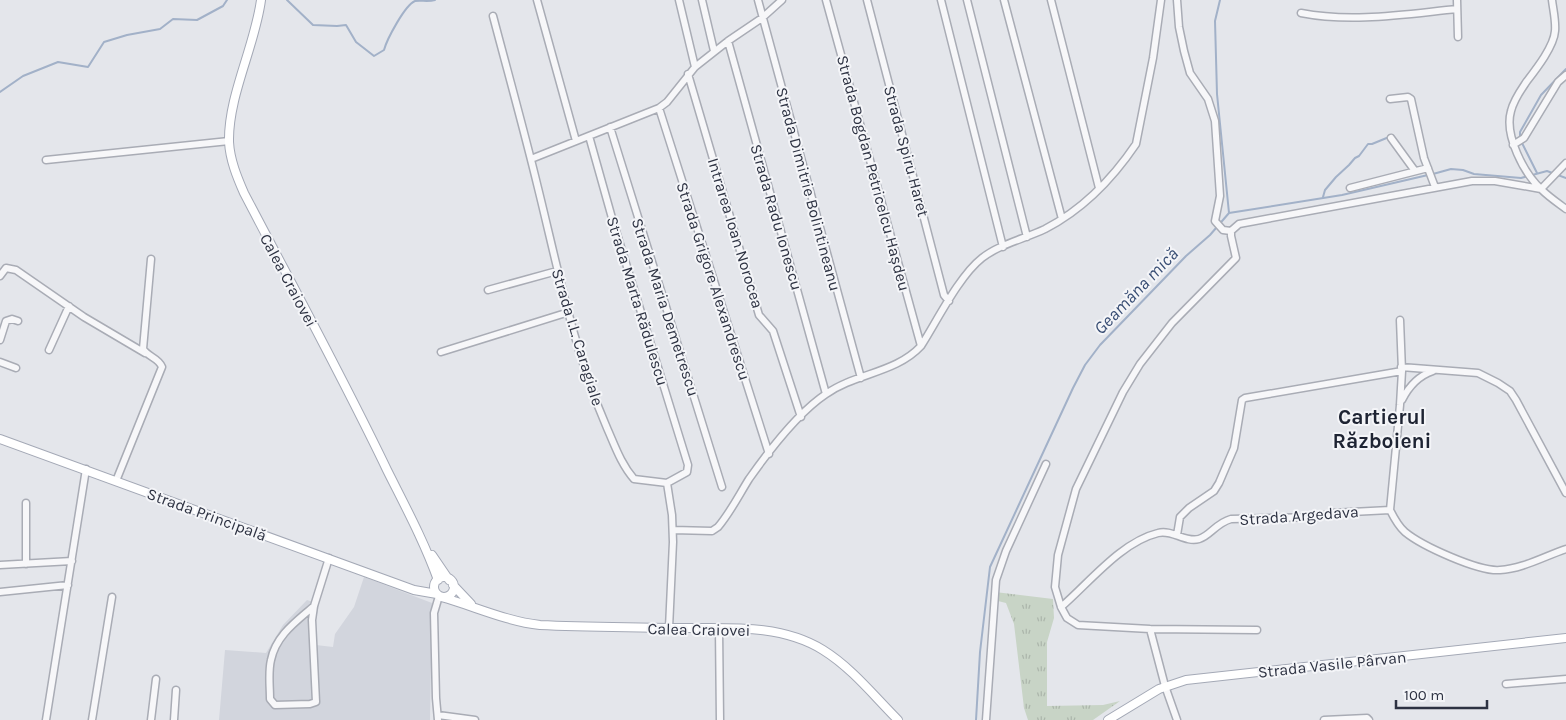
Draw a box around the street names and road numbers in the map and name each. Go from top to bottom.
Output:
street label: Strada Bogdan Petricelcu Hașdeu [833,53,914,293]
street label: Strada Spiru Haret [880,83,933,219]
street label: Strada Dimitrie Bolintineanu [772,85,845,293]
street label: Strada Radu Ionescu [747,142,807,293]
street label: Intrarea Ioan Norocea [704,156,767,311]
street label: Strada Grigore Alexandrescu [672,180,755,383]
street label: Strada Marta Rădulescu [603,214,672,388]
street label: Strada Maria Demetrescu [628,216,703,399]
street label: Calea Craiovei [256,230,321,330]
street label: Strada I.L. Caragiale [548,266,607,408]
street label: Strada Principală [144,484,269,545]
street label: Strada Argedava [1239,502,1359,529]
street label: Calea Craiovei [647,619,751,640]
street label: Strada Vasile Pârvan [1257,647,1407,682]

